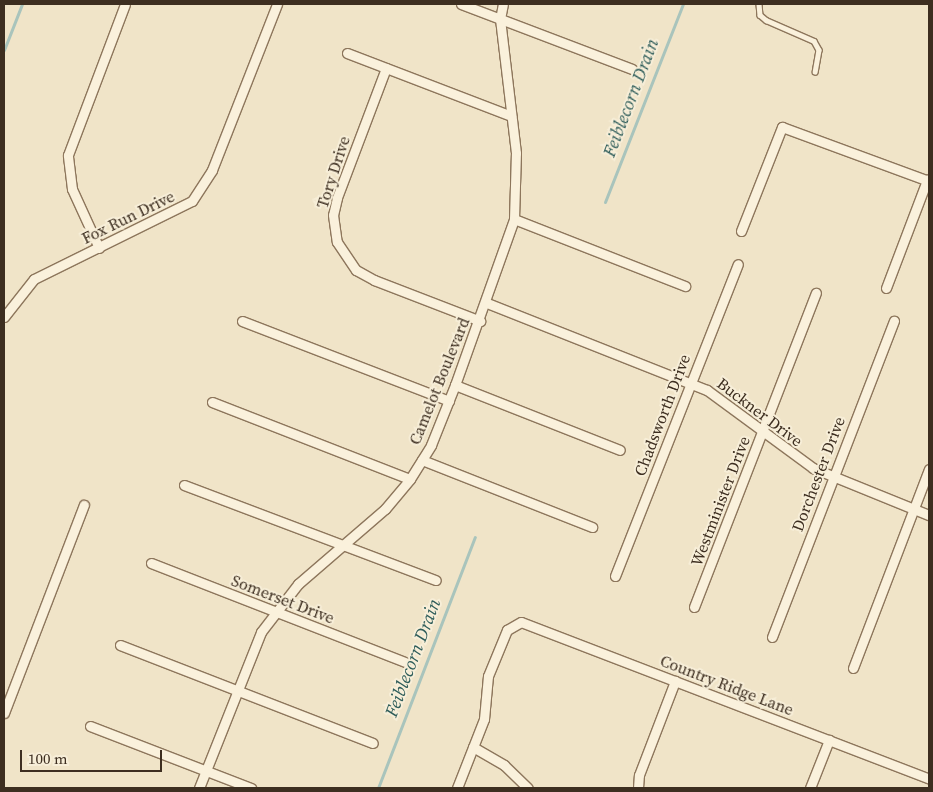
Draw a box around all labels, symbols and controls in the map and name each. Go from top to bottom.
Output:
water label: Feiblecorn Drain [599,36,663,160]
street label: Tory Drive [312,133,354,211]
street label: Fox Run Drive [78,186,178,248]
street label: Camelot Boulevard [405,315,473,447]
street label: Chadsworth Drive [630,351,694,479]
street label: Buckner Drive [713,374,807,450]
street label: Dorchester Drive [787,414,849,534]
street label: Westminister Drive [686,433,754,569]
street label: Somerset Drive [229,571,337,627]
water label: Feiblecorn Drain [381,596,445,720]
street label: Country Ridge Lane [658,651,796,719]
scale bar [22,740,165,772]
text: 100 m [28,748,68,769]

